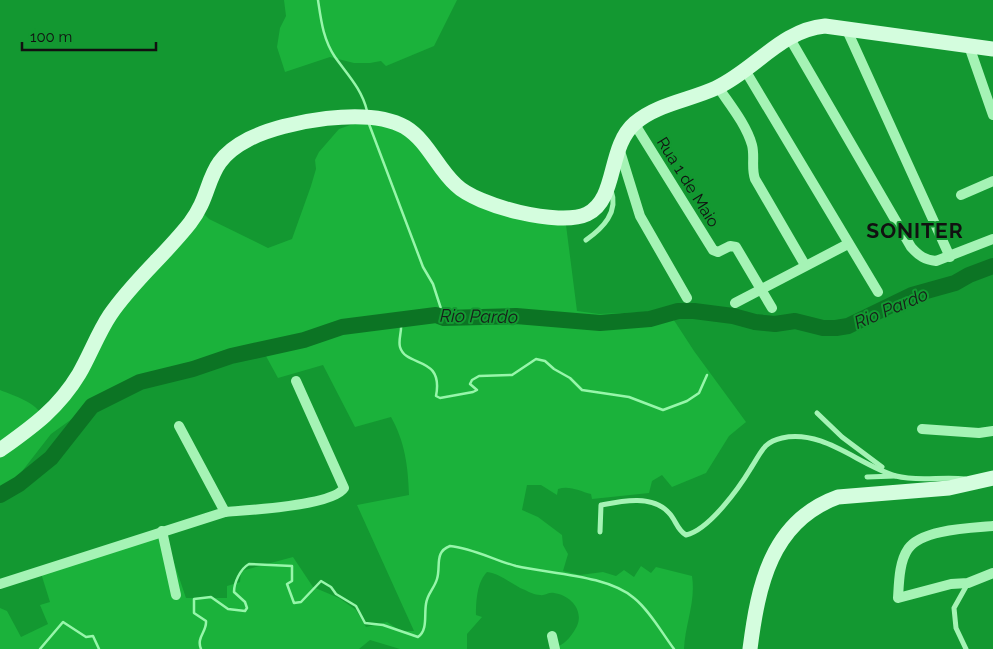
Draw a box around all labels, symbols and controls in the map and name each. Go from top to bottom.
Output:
scale bar [22,20,156,52]
text: 100 m [30,28,72,46]
street label: Rua 1 de Maio [653,133,723,231]
district label: SONITER [866,218,964,243]
water label: Rio Pardo [851,283,931,333]
water label: Rio Pardo [440,305,518,327]

